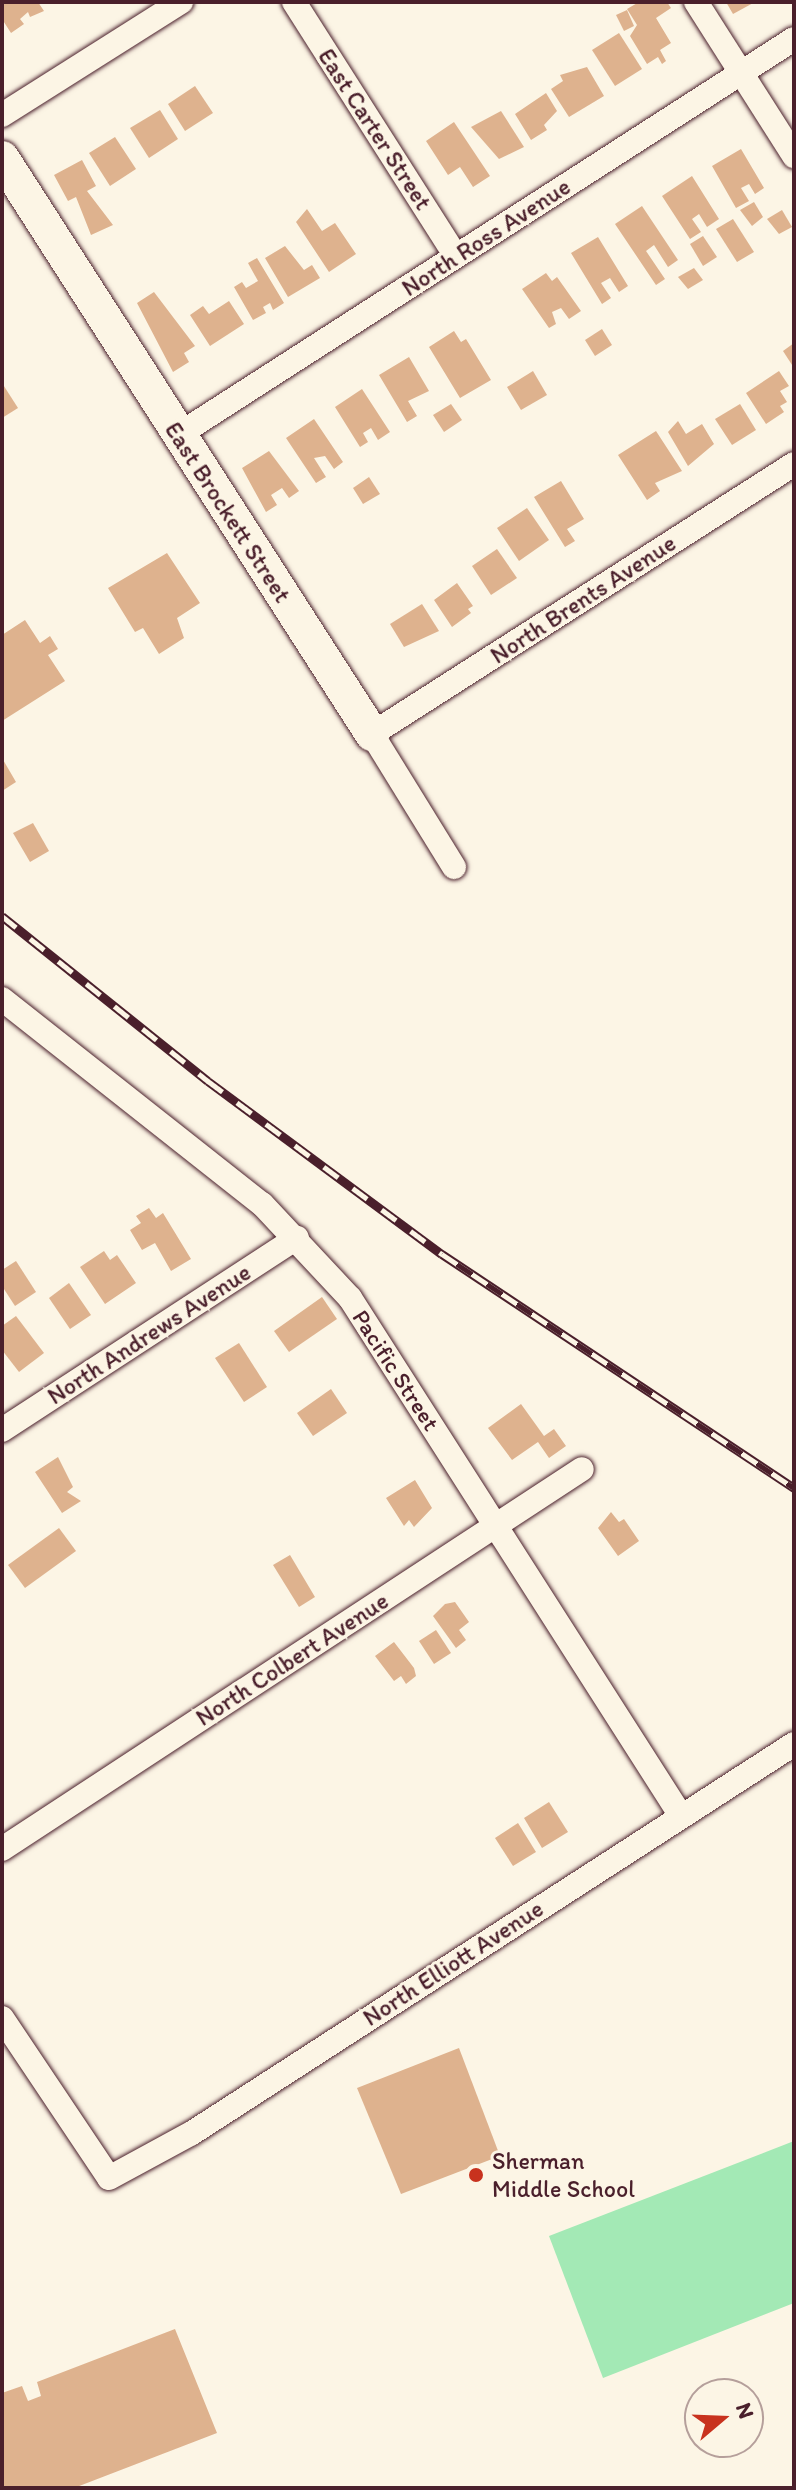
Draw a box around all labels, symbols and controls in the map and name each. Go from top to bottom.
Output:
street label: East Carter Street [312,43,438,215]
street label: North Ross Avenue [397,172,575,302]
street label: East Brockett Street [159,417,297,607]
street label: North Brents Avenue [485,528,681,670]
street label: North Andrews Avenue [42,1258,256,1410]
street label: Pacific Street [346,1304,446,1436]
street label: North Colbert Avenue [191,1586,393,1732]
street label: North Elliott Avenue [358,1894,548,2032]
place label: Sherman Middle School [492,2147,635,2203]
marker: Sherman Middle School [467,2166,485,2184]
north arrow [684,2378,764,2458]
text: N [730,2399,760,2422]

